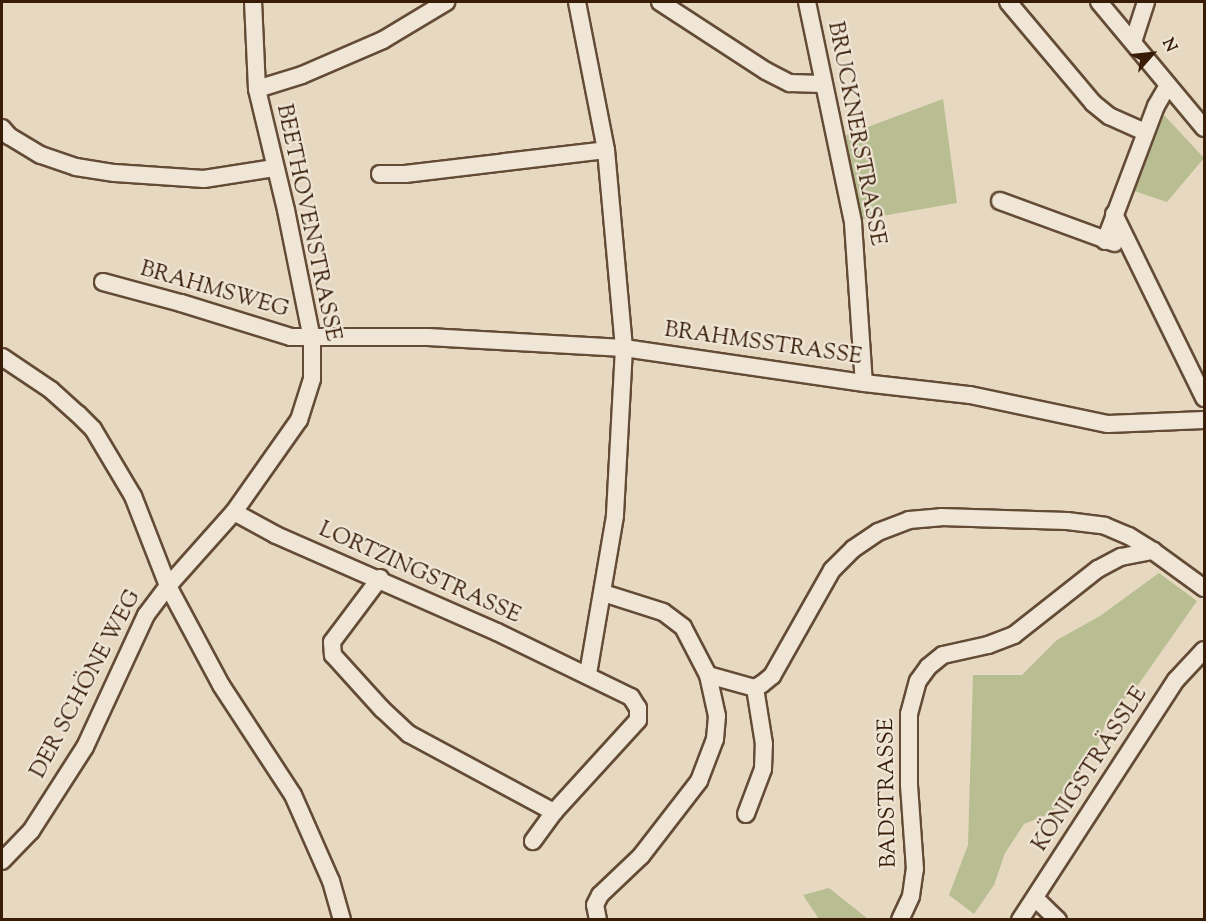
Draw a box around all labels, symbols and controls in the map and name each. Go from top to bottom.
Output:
street label: BRUCKNERSTRASSE [820,20,890,248]
north arrow [1122,24,1182,84]
text: N [1155,35,1182,57]
street label: BEETHOVENSTRASSE [269,102,345,344]
street label: BRAHMSWEG [137,257,291,325]
street label: BRAHMSSTRASSE [662,318,864,372]
street label: LORTZINGSTRASSE [314,518,524,630]
street label: DER SCHÖNE WEG [26,586,148,784]
street label: KÖNIGSTRÄSSLE [1028,683,1154,857]
street label: BADSTRASSE [874,718,904,868]

